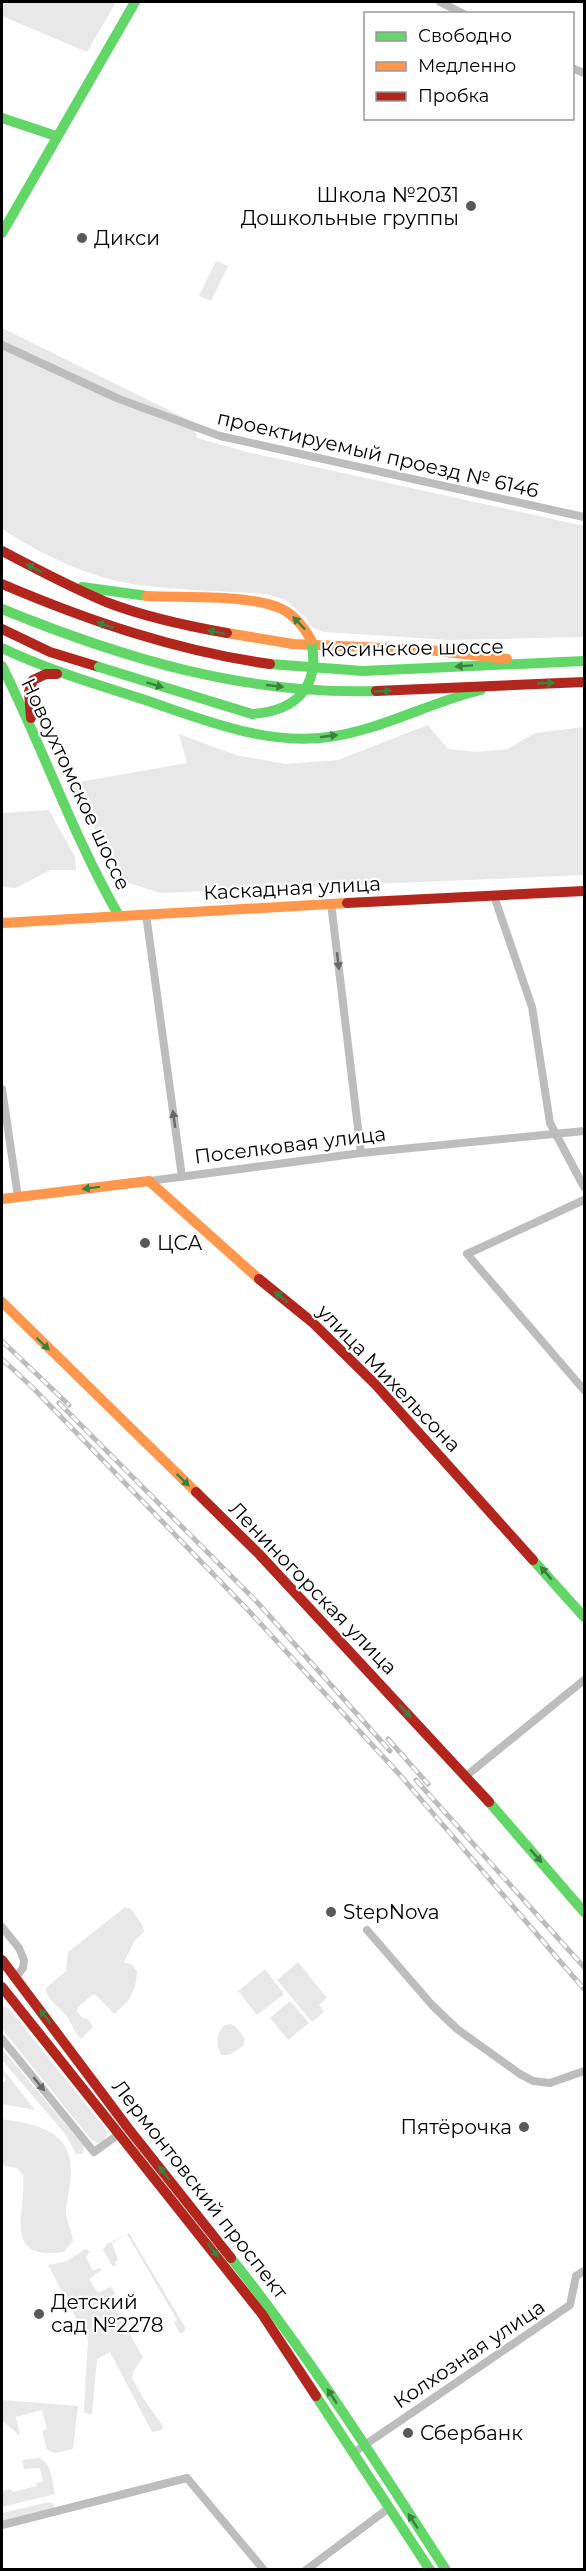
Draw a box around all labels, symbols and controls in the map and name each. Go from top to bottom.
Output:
legend [364,12,574,120]
text: Свободно [418,25,512,47]
text: Медленно [418,55,516,77]
text: Пробка [418,85,489,107]
place label: Школа №2031 Дошкольные группы [241,183,459,230]
marker: Школа №2031 Дошкольные группы [464,199,478,213]
place label: Дикси [94,226,160,250]
marker: Дикси [75,231,89,245]
street label: проектируемый проезд № 6146 [215,405,541,503]
one-way arrow [26,563,43,573]
one-way arrow [293,617,307,631]
one-way arrow [96,620,114,629]
one-way arrow [206,627,225,636]
street label: Косинское шоссе [320,634,504,662]
one-way arrow [454,661,473,670]
street label: Новоухтомское шоссе [16,674,136,894]
one-way arrow [537,679,556,688]
one-way arrow [146,681,164,690]
one-way arrow [265,682,284,691]
one-way arrow [374,687,393,696]
one-way arrow [320,731,339,741]
street label: Каскадная улица [203,871,381,905]
one-way arrow [333,952,343,971]
one-way arrow [170,1109,179,1128]
street label: Поселковая улица [193,1121,387,1169]
one-way arrow [82,1183,101,1193]
place label: ЦСА [157,1231,203,1255]
marker: ЦСА [138,1236,152,1250]
one-way arrow [273,1291,288,1303]
street label: улица Михельсона [312,1298,466,1457]
one-way arrow [36,1336,50,1350]
one-way arrow [175,1472,189,1486]
street label: Лениногорская улица [224,1497,402,1679]
one-way arrow [540,1566,553,1581]
one-way arrow [398,1703,411,1718]
one-way arrow [529,1848,542,1863]
place label: StepNova [343,1900,439,1924]
marker: StepNova [324,1905,338,1919]
one-way arrow [39,2009,51,2025]
street label: Лермонтовский проспект [107,2075,293,2304]
one-way arrow [32,2076,45,2092]
place label: Пятёрочка [401,2115,512,2139]
marker: Пятёрочка [517,2120,531,2134]
one-way arrow [159,2166,171,2181]
one-way arrow [207,2243,219,2258]
place label: Детский сад №2278 [51,2290,163,2337]
street label: Колхозная улица [389,2294,549,2414]
marker: Детский сад №2278 [32,2307,46,2321]
one-way arrow [327,2388,338,2404]
place label: Сбербанк [420,2421,523,2445]
marker: Сбербанк [401,2426,415,2440]
one-way arrow [408,2512,419,2529]

